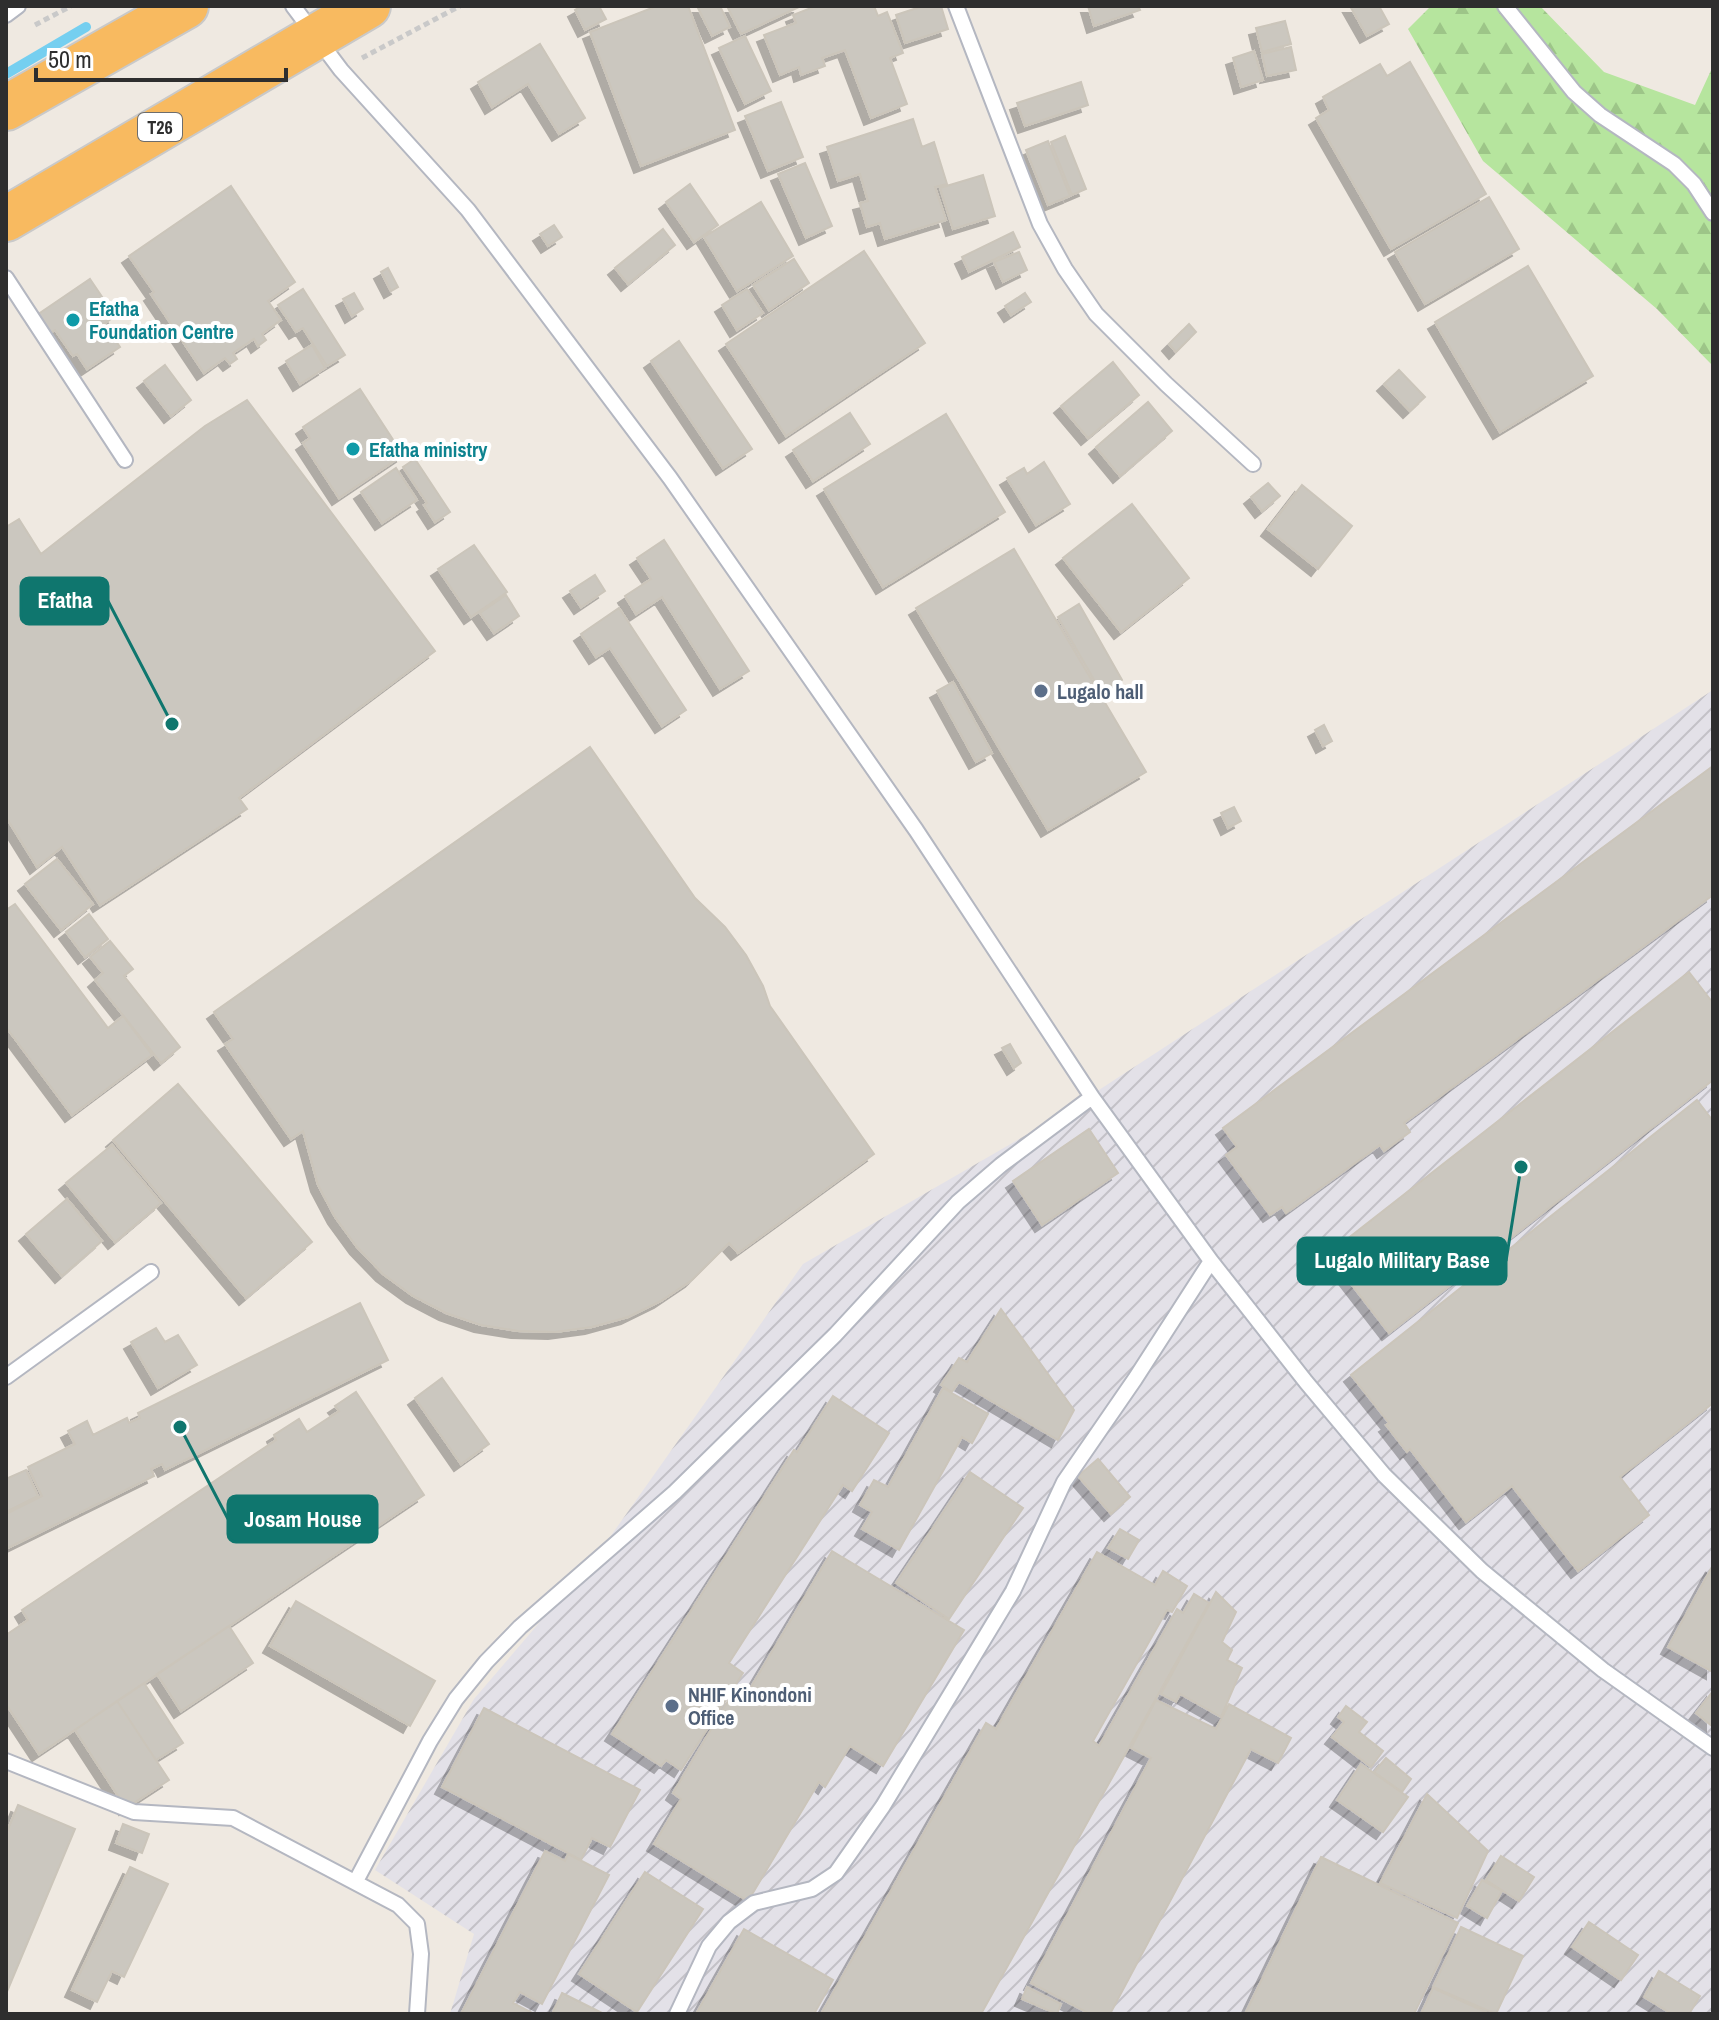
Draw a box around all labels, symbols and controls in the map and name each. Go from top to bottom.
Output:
scale bar [36,32,286,82]
text: 50 m [48,43,92,75]
road number: T26 [138,113,182,141]
place label: Efatha Foundation Centre [89,295,234,345]
marker: Efatha Foundation Centre [64,311,82,329]
place label: Efatha ministry [369,436,488,463]
marker: Efatha ministry [344,440,362,458]
callout: Efatha [21,578,108,624]
text: Efatha [37,585,93,615]
place label: Lugalo hall [1057,678,1144,705]
marker: Lugalo hall [1032,682,1050,700]
callout: Lugalo Military Base [1298,1238,1506,1284]
text: Lugalo Military Base [1314,1245,1490,1275]
callout: Josam House [228,1496,377,1542]
text: Josam House [244,1504,362,1534]
place label: NHIF Kinondoni Office [688,1681,812,1731]
marker: NHIF Kinondoni Office [663,1697,681,1715]

